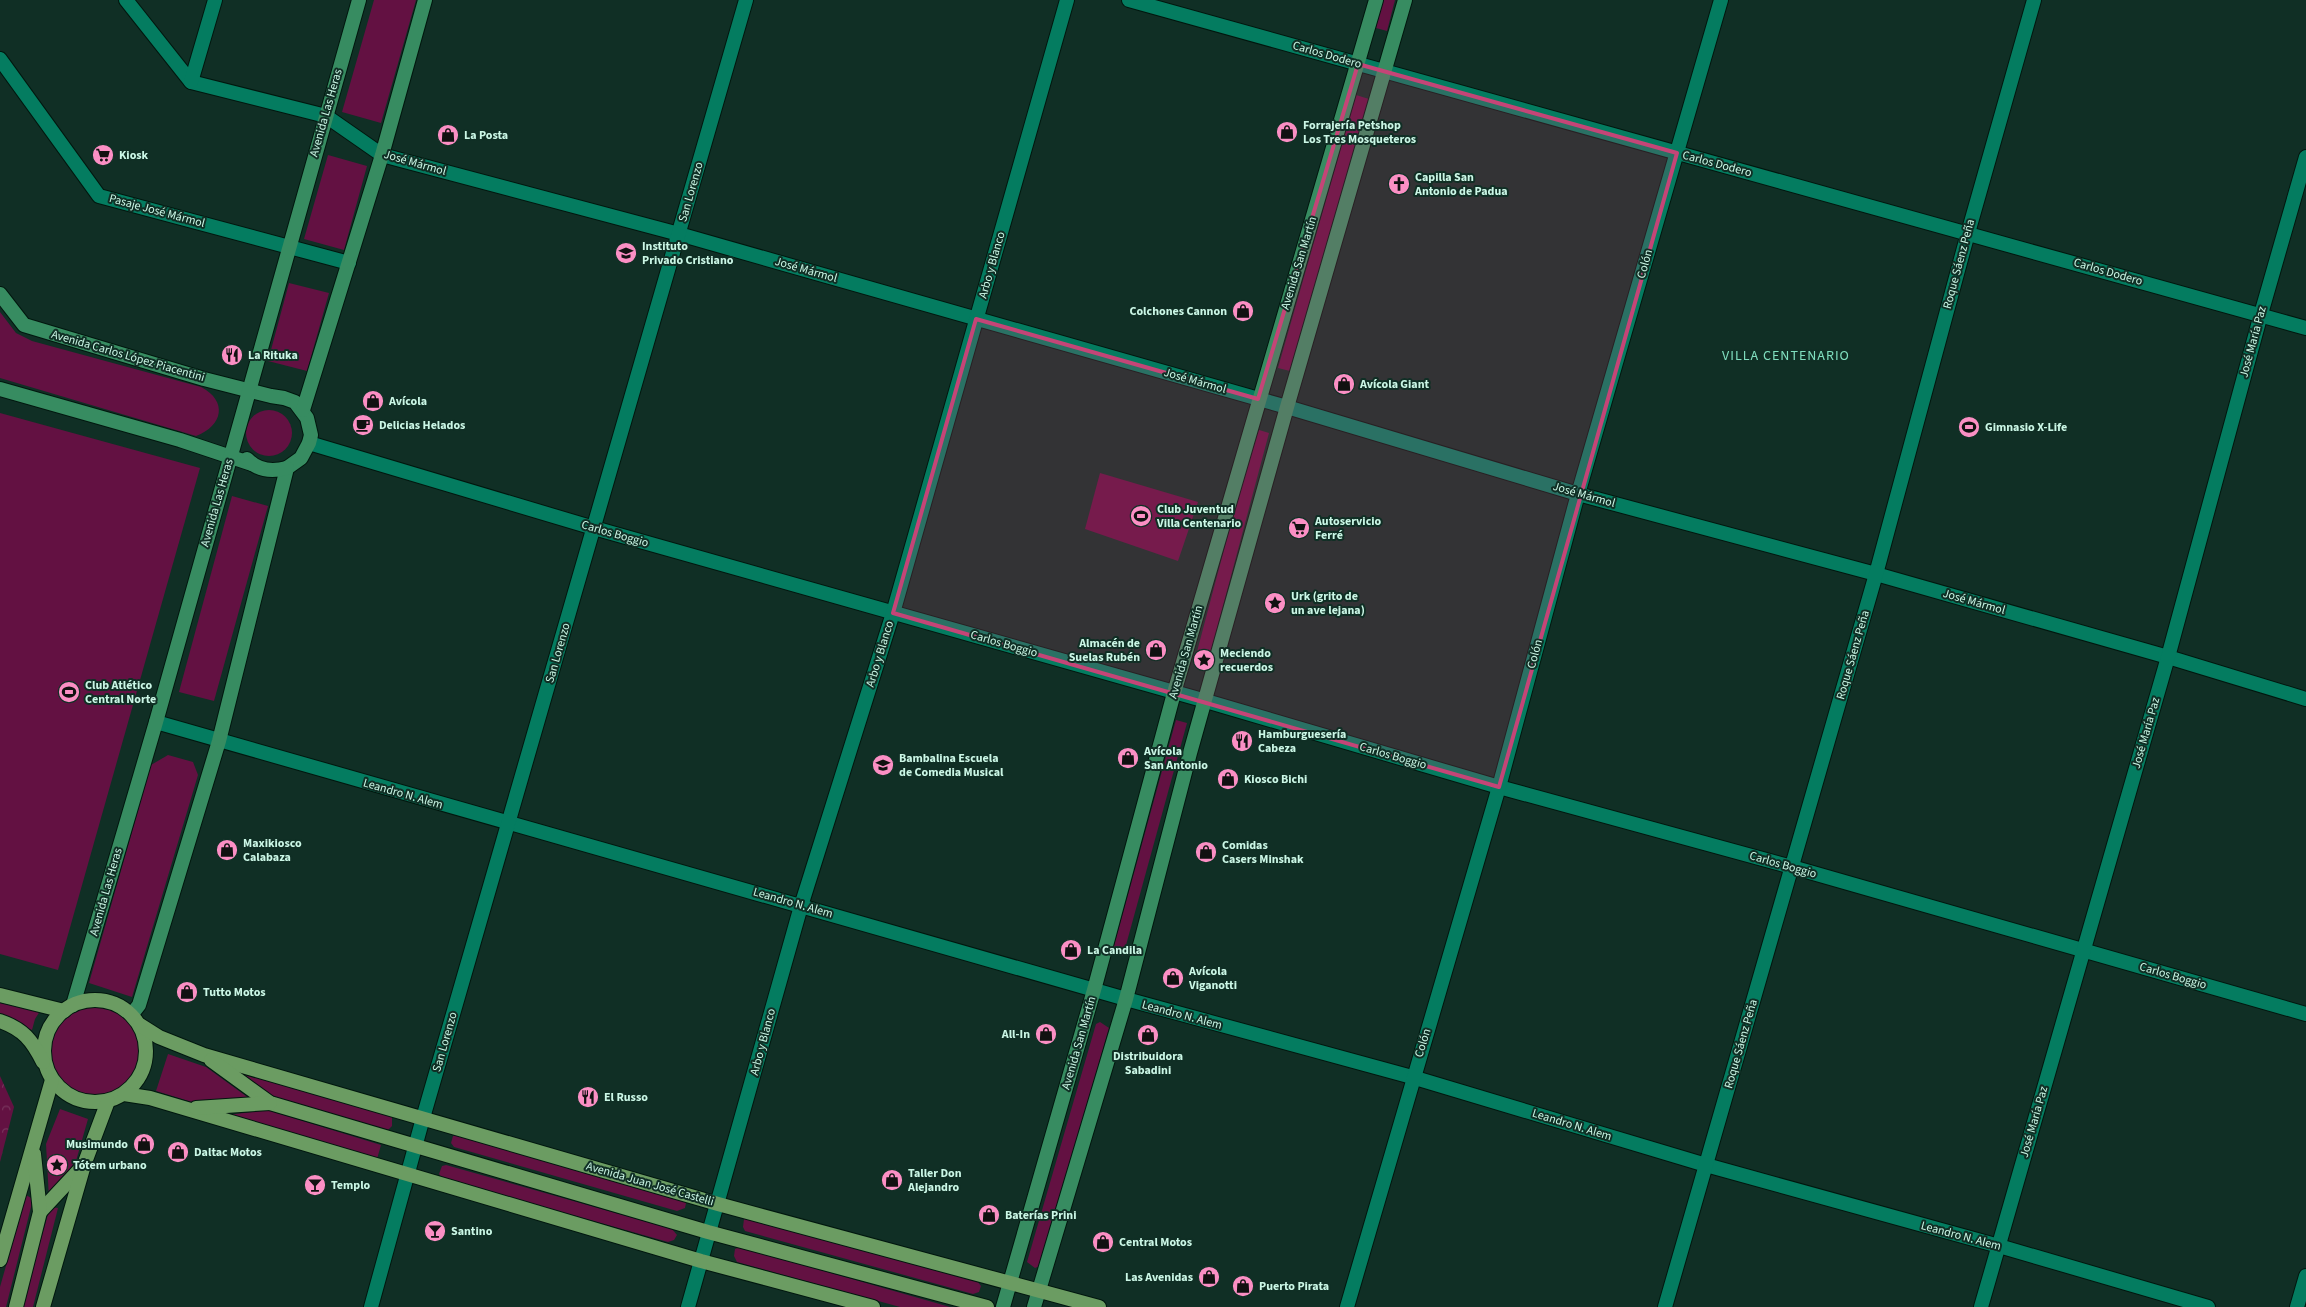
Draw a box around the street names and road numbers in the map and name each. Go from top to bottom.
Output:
street label: Carlos Dodero [1290,37,1364,73]
street label: Avenida Las Heras [305,67,347,159]
street label: José Mármol [382,146,448,180]
street label: Carlos Dodero [1680,147,1754,181]
street label: San Lorenzo [674,160,708,224]
street label: Pasaje José Mármol [107,190,207,232]
street label: Avenida San Martín [1277,214,1321,312]
street label: Roque Sáenz Peña [1939,217,1979,311]
street label: Arbo y Blanco [974,230,1010,300]
street label: Colón [1633,247,1657,281]
street label: José Mármol [773,253,839,287]
street label: Carlos Dodero [2071,254,2145,290]
street label: José María Paz [2235,304,2271,380]
street label: Avenida Carlos López Piacentini [49,326,207,386]
street label: José Mármol [1162,364,1228,398]
street label: Avenida Las Heras [196,457,238,549]
street label: José Mármol [1551,478,1617,512]
street label: Carlos Boggio [579,516,651,552]
street label: José Mármol [1941,585,2007,619]
street label: Avenida San Martín [1165,603,1207,701]
street label: Roque Sáenz Peña [1832,608,1874,702]
street label: Arbo y Blanco [862,619,898,689]
street label: San Lorenzo [541,621,575,685]
street label: Carlos Boggio [968,626,1040,662]
street label: Colón [1523,638,1547,670]
street label: José María Paz [2128,695,2164,771]
street label: Carlos Boggio [1357,738,1429,774]
street label: Leandro N. Alem [361,774,445,814]
street label: Avenida Las Heras [85,846,127,938]
street label: Carlos Boggio [1747,847,1819,883]
street label: Leandro N. Alem [751,883,835,923]
street label: Carlos Boggio [2137,958,2209,994]
street label: Avenida San Martín [1058,994,1100,1092]
street label: Leandro N. Alem [1140,996,1224,1034]
street label: Roque Sáenz Peña [1720,997,1762,1091]
street label: Arbo y Blanco [746,1007,780,1077]
street label: San Lorenzo [428,1010,462,1074]
street label: Colón [1411,1026,1435,1060]
street label: José María Paz [2016,1084,2052,1160]
street label: Leandro N. Alem [1530,1105,1614,1145]
street label: Avenida Juan José Castelli [584,1158,716,1210]
street label: Leandro N. Alem [1919,1217,2003,1255]

